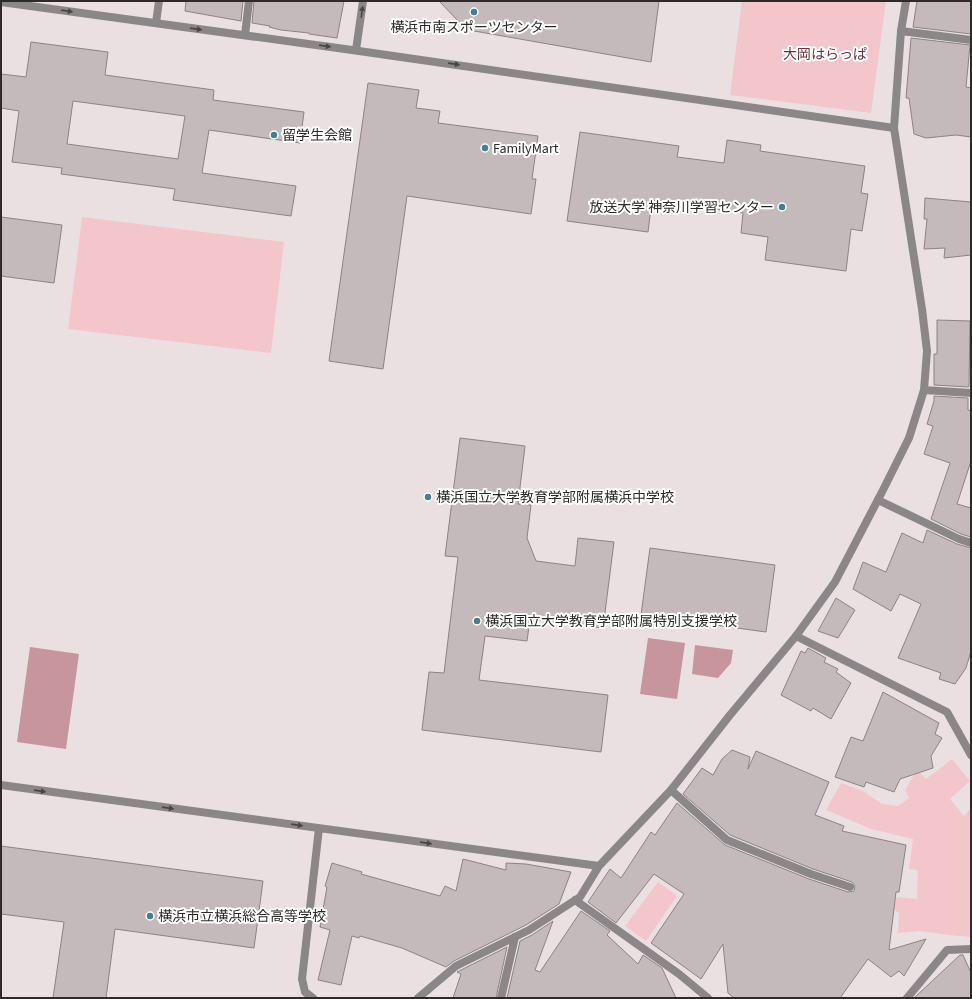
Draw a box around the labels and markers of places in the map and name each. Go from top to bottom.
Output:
marker: 横浜市南スポーツセンター [469,7,479,17]
place label: 横浜市南スポーツセンター [390,18,558,38]
place label: 留学生会館 [282,126,352,146]
marker: 留学生会館 [269,130,279,140]
place label: FamilyMart [493,139,559,159]
marker: FamilyMart [480,143,490,153]
place label: 放送大学 神奈川学習センター [589,198,774,218]
marker: 放送大学 神奈川学習センター [777,202,787,212]
place label: 横浜国立大学教育学部附属横浜中学校 [436,488,674,508]
marker: 横浜国立大学教育学部附属横浜中学校 [423,492,433,502]
place label: 横浜国立大学教育学部附属特別支援学校 [485,612,737,632]
marker: 横浜国立大学教育学部附属特別支援学校 [472,616,482,626]
place label: 横浜市立横浜総合高等学校 [158,907,326,927]
marker: 横浜市立横浜総合高等学校 [145,911,155,921]

